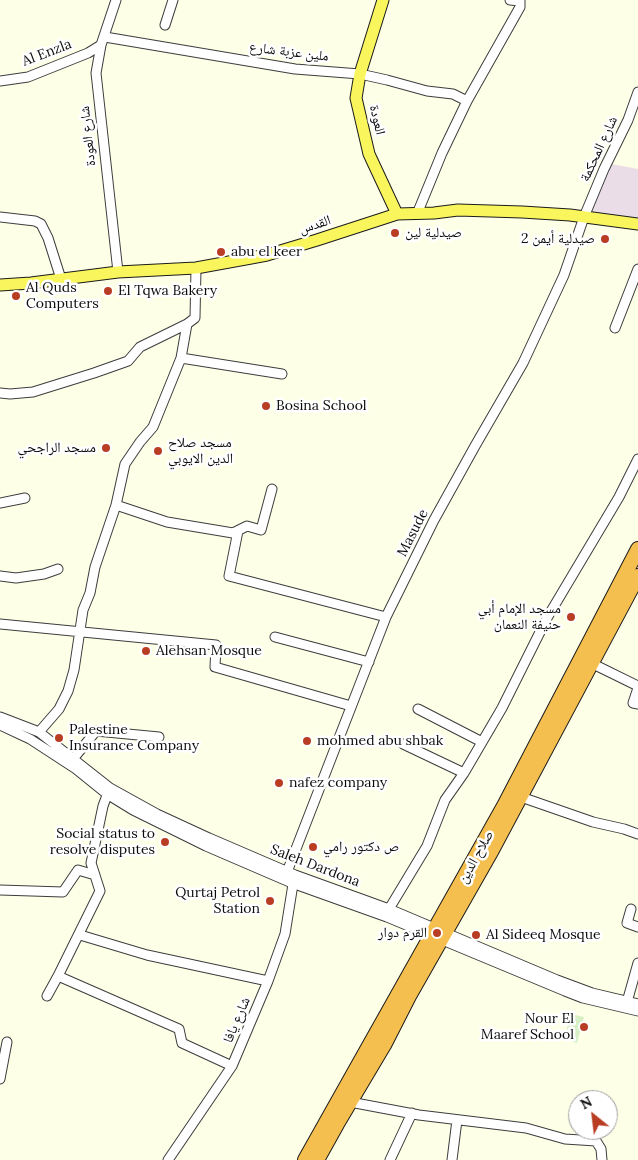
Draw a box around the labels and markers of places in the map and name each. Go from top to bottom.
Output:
place label: صيدلية لين [405,225,462,241]
marker: صيدلية لين [389,227,401,239]
place label: صيدلية أيمن 2 [521,231,595,247]
marker: صيدلية أيمن 2 [599,233,611,245]
place label: abu el keer [231,244,302,260]
marker: abu el keer [215,246,227,258]
place label: Al Quds Computers [26,280,99,312]
place label: El Tqwa Bakery [118,283,217,299]
marker: El Tqwa Bakery [102,285,114,297]
marker: Al Quds Computers [10,290,22,302]
place label: Bosina School [276,398,367,414]
marker: Bosina School [260,400,272,412]
place label: مسجد صلاح الدين الايوبي [168,435,233,468]
place label: مسجد الراجحي [18,440,96,456]
marker: مسجد الراجحي [100,442,112,454]
marker: مسجد صلاح الدين الايوبي [152,445,164,457]
place label: مسجد الإمام أبي حنيفة النعمان [478,601,561,634]
marker: مسجد الإمام أبي حنيفة النعمان [565,611,577,623]
place label: Alehsan Mosque [156,643,262,659]
marker: Alehsan Mosque [140,645,152,657]
place label: Palestine Insurance Company [69,722,199,754]
marker: Palestine Insurance Company [53,732,65,744]
place label: mohmed abu shbak [317,733,443,749]
marker: mohmed abu shbak [301,735,313,747]
place label: nafez company [289,775,387,791]
marker: nafez company [273,777,285,789]
place label: Social status to resolve disputes [50,826,155,859]
marker: Social status to resolve disputes [159,836,171,848]
place label: ص دكتور رامي [323,839,399,855]
marker: ص دكتور رامي [307,841,319,853]
place label: Qurtaj Petrol Station [175,885,260,918]
marker: Qurtaj Petrol Station [264,895,276,907]
place label: القرم دوار [378,925,427,941]
marker: القرم دوار [431,927,443,939]
place label: Al Sideeq Mosque [486,927,601,943]
marker: Al Sideeq Mosque [470,929,482,941]
place label: Nour El Maaref School [481,1011,574,1044]
marker: Nour El Maaref School [578,1021,590,1033]

